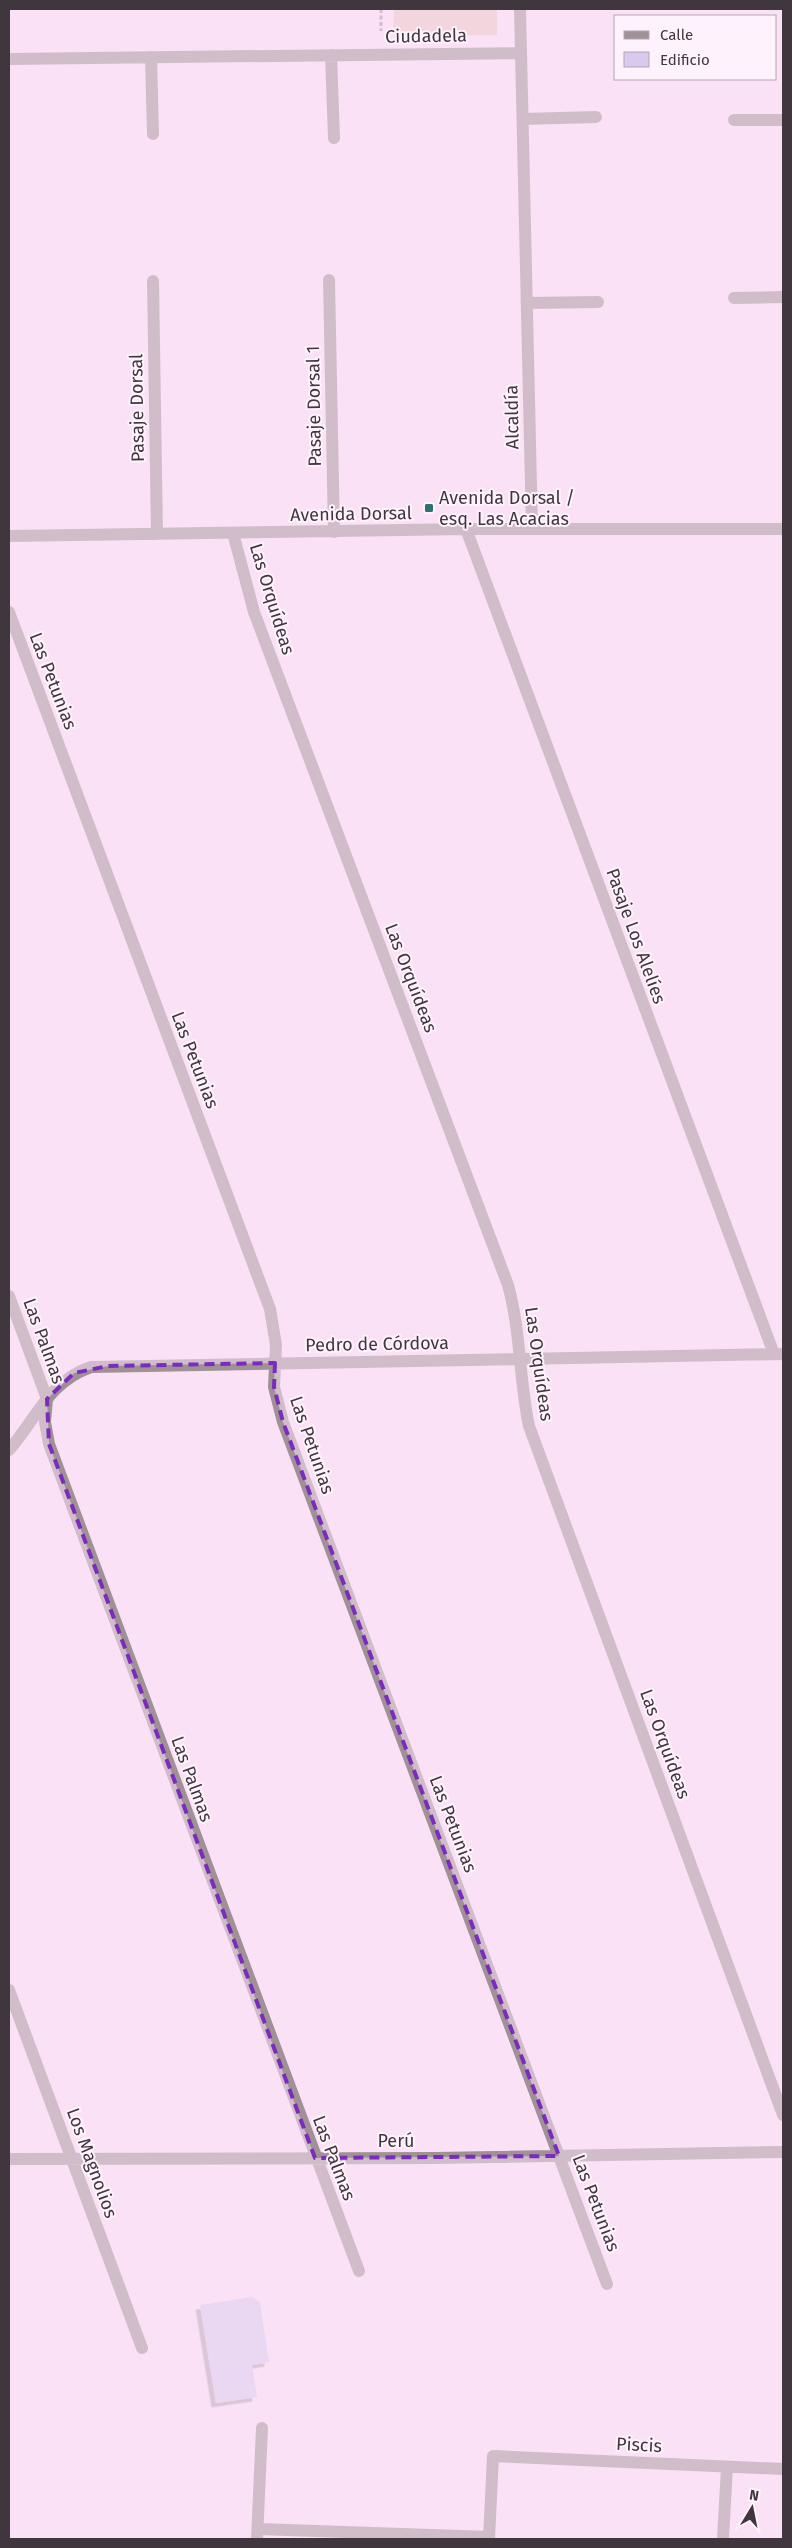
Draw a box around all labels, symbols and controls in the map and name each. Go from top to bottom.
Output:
legend [614,15,777,80]
street label: Ciudadela [385,24,467,48]
text: Calle [660,26,693,44]
text: Edificio [660,51,710,69]
street label: Pasaje Dorsal 1 [302,345,326,467]
street label: Pasaje Dorsal [125,354,149,462]
street label: Alcaldía [500,385,524,449]
place label: Avenida Dorsal / esq. Las Acacias [439,487,575,530]
street label: Avenida Dorsal [290,502,412,526]
marker: Avenida Dorsal / esq. Las Acacias [423,502,435,514]
street label: Las Orquídeas [245,541,299,657]
street label: Las Petunias [24,629,82,733]
street label: Pasaje Los Alelíes [601,865,671,1007]
street label: Las Orquídeas [380,920,442,1036]
street label: Las Petunias [166,1008,224,1112]
street label: Las Palmas [18,1295,70,1387]
street label: Las Orquídeas [520,1305,558,1423]
street label: Pedro de Córdova [305,1332,449,1356]
street label: Las Petunias [285,1393,339,1497]
street label: Las Orquídeas [635,1686,695,1802]
street label: Las Palmas [166,1733,218,1825]
street label: Las Petunias [424,1772,482,1876]
street label: Los Magnolios [62,2105,122,2221]
street label: Las Palmas [308,2112,360,2204]
street label: Perú [377,2130,415,2152]
street label: Las Petunias [567,2151,625,2255]
street label: Piscis [615,2433,663,2457]
north arrow [727,2483,777,2533]
text: N [748,2487,760,2505]

